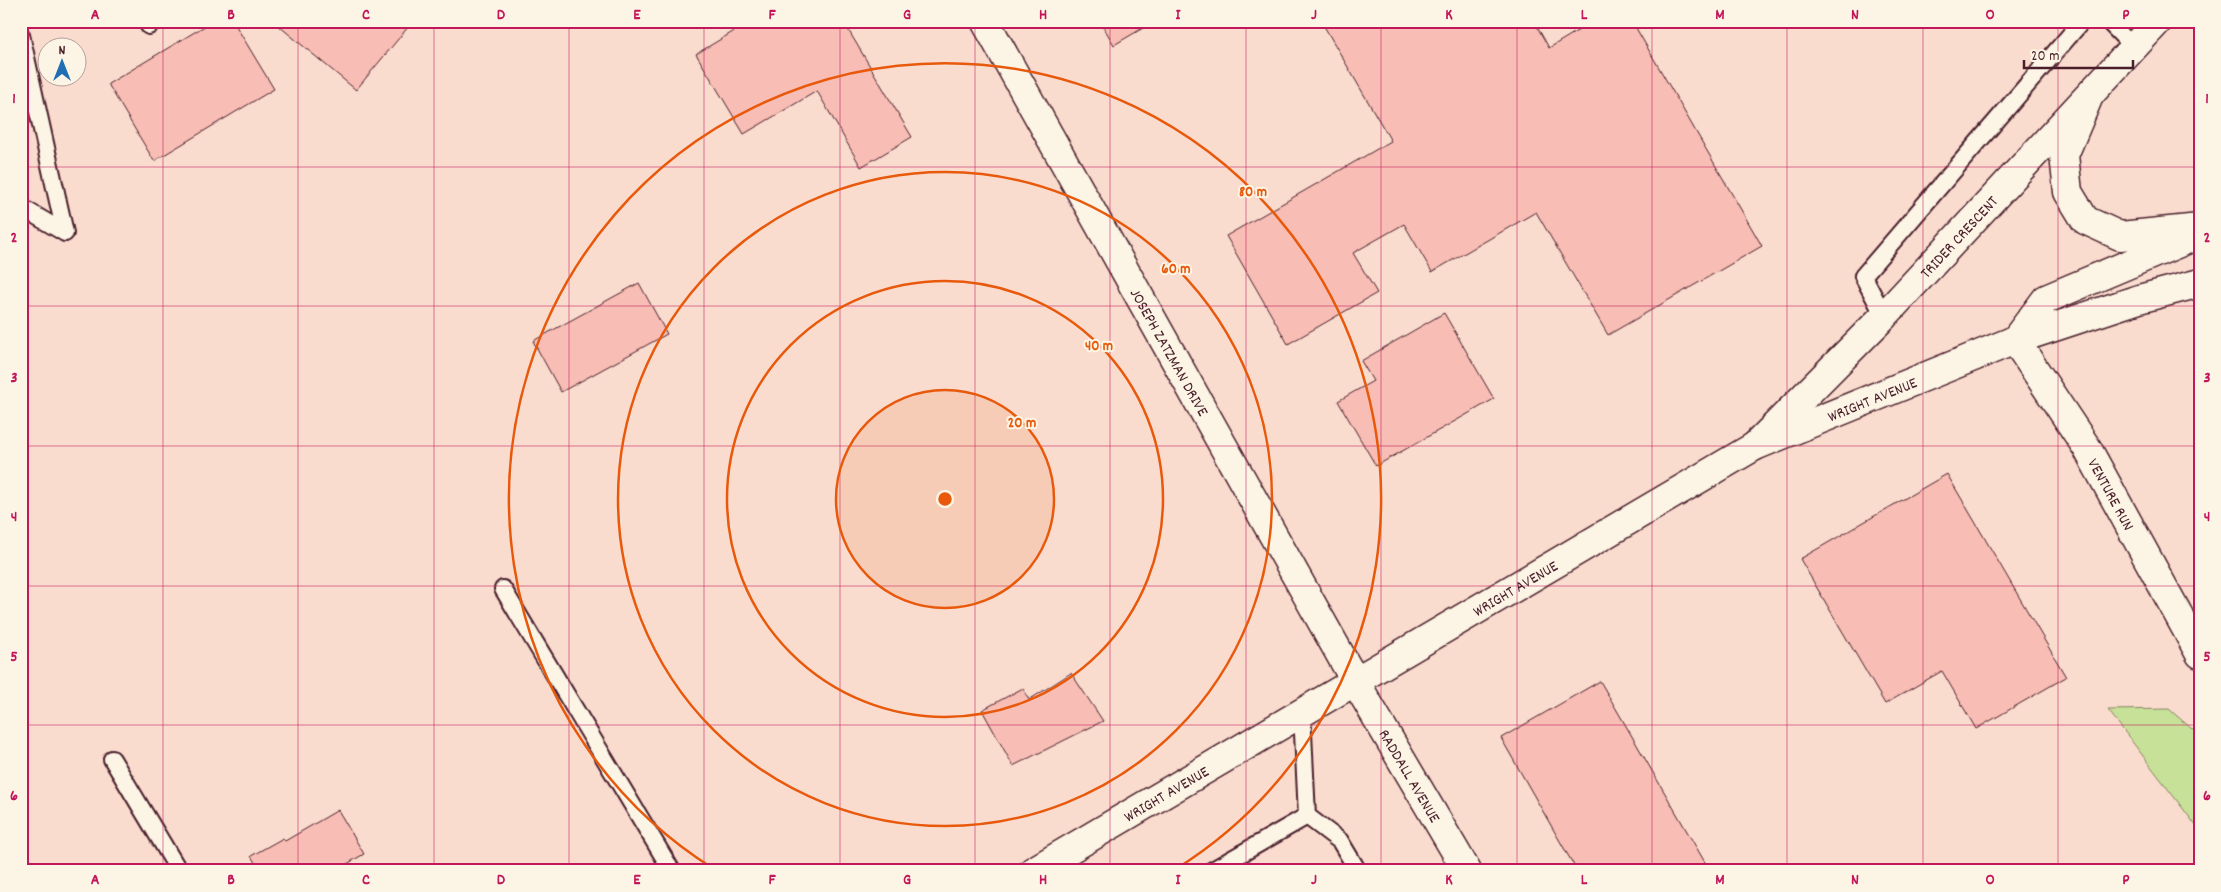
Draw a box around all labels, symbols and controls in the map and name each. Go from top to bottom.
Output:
text: A [91,4,100,27]
text: B [227,4,235,27]
text: C [362,4,370,27]
text: D [497,4,506,27]
text: E [633,4,641,27]
text: F [768,4,776,27]
text: G [903,4,911,27]
text: H [1039,4,1047,27]
text: I [1176,4,1182,27]
text: J [1311,4,1317,27]
text: K [1445,4,1453,27]
text: L [1581,4,1588,27]
text: M [1715,4,1725,27]
text: N [1851,4,1859,27]
text: O [1985,4,1995,27]
text: P [2122,4,2130,27]
north arrow [38,38,88,88]
scale bar [2024,38,2132,70]
text: N [59,41,66,61]
text: 20 m [2031,46,2059,68]
text: 1 [12,88,16,111]
text: 1 [2205,88,2209,111]
text: 80 m [1239,182,1267,204]
street label: TRIDER CRESCENT [1916,191,2005,284]
text: 2 [11,227,18,250]
text: 2 [2204,227,2211,250]
text: 60 m [1161,259,1191,281]
street label: JOSEPH ZATZMAN DRIVE [1123,285,1214,422]
text: 40 m [1085,336,1113,358]
text: 3 [10,367,18,390]
text: 3 [2203,367,2211,390]
street label: WRIGHT AVENUE [1825,372,1922,429]
text: 20 m [1008,413,1036,435]
street label: VENTURE RUN [2081,455,2139,535]
centre of rings [936,490,954,508]
text: 4 [11,506,17,529]
text: 4 [2204,506,2210,529]
street label: WRIGHT AVENUE [1469,555,1563,624]
text: 5 [10,646,18,669]
text: 5 [2203,646,2211,669]
street label: RADDALL AVENUE [1372,725,1445,828]
street label: WRIGHT AVENUE [1120,761,1214,829]
text: 6 [10,785,18,808]
text: 6 [2203,785,2211,808]
text: A [91,869,100,892]
text: B [227,869,235,892]
text: C [362,869,370,892]
text: D [497,869,506,892]
text: E [633,869,641,892]
text: F [768,869,776,892]
text: G [903,869,911,892]
text: H [1039,869,1047,892]
text: I [1176,869,1182,892]
text: J [1311,869,1317,892]
text: K [1445,869,1453,892]
text: L [1581,869,1588,892]
text: M [1715,869,1725,892]
text: N [1851,869,1859,892]
text: O [1985,869,1995,892]
text: P [2122,869,2130,892]

